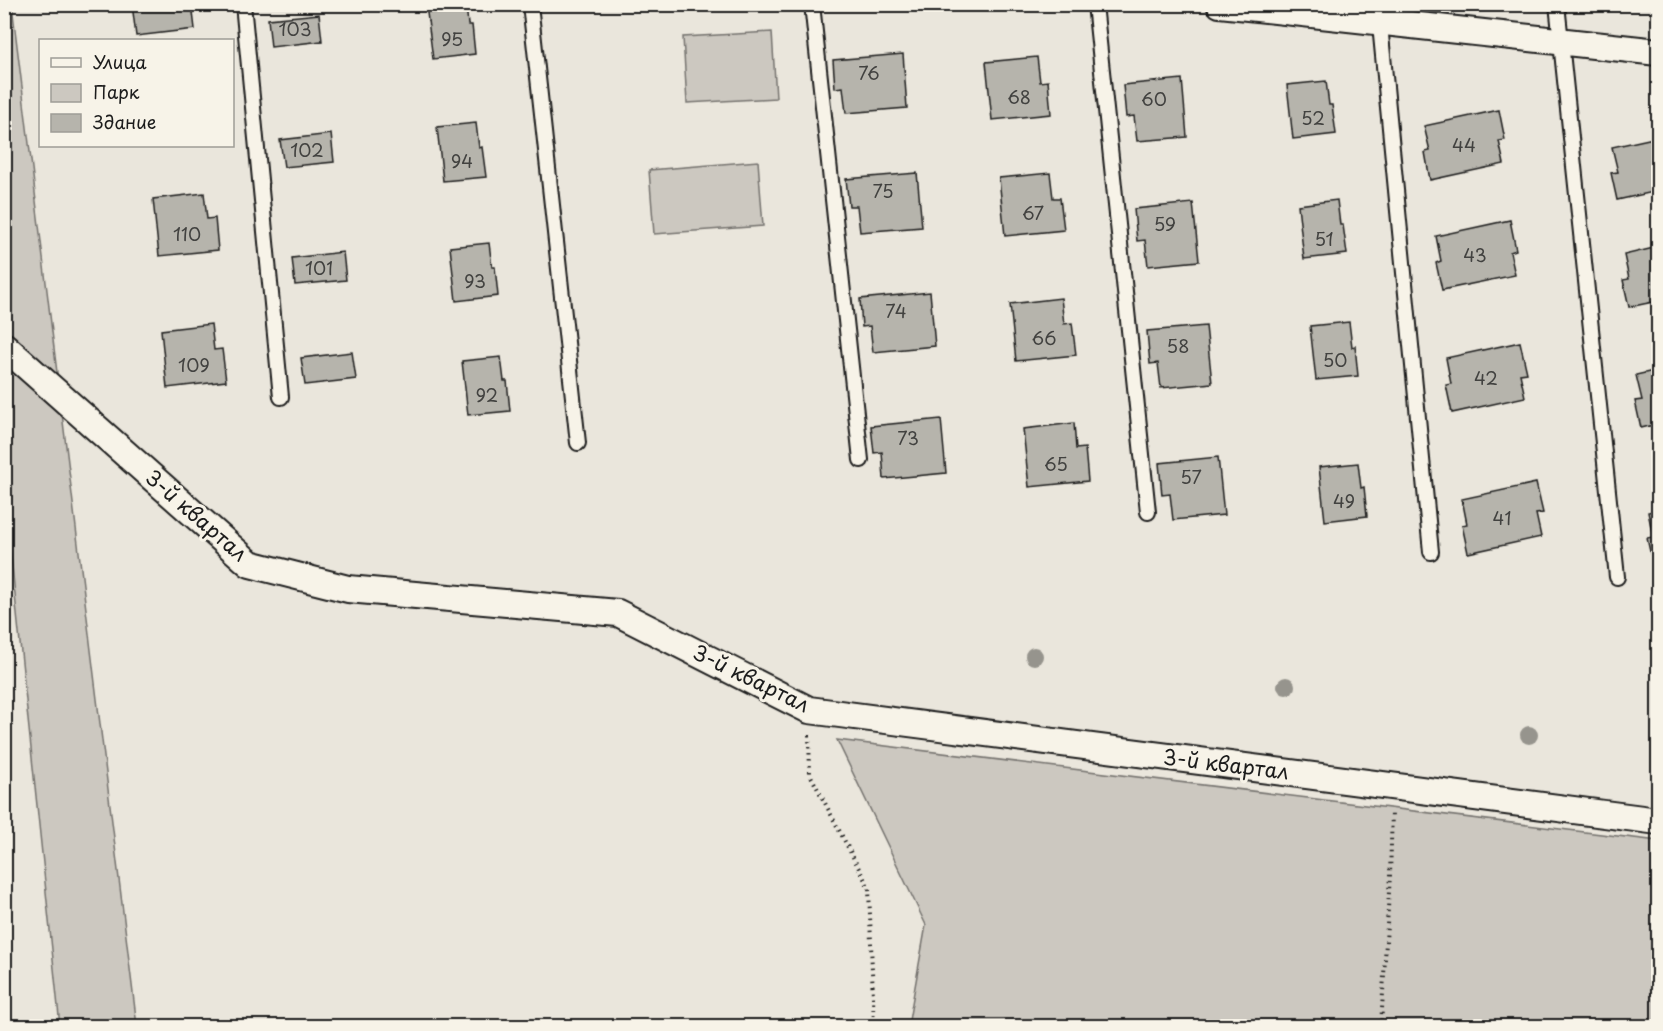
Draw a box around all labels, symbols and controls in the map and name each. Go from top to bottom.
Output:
house number: 103 [278,15,312,42]
house number: 95 [441,25,463,52]
legend [39,39,234,147]
text: Улица [93,48,147,75]
house number: 76 [858,59,880,86]
text: Парк [93,78,140,105]
house number: 68 [1007,83,1031,110]
house number: 60 [1141,85,1167,112]
house number: 52 [1301,104,1325,131]
text: Здание [93,108,156,135]
house number: 44 [1452,131,1476,158]
house number: 102 [290,136,324,163]
house number: 94 [451,147,473,174]
house number: 75 [873,177,894,204]
house number: 67 [1022,199,1044,226]
house number: 59 [1154,210,1176,237]
house number: 110 [173,220,201,247]
house number: 51 [1314,225,1334,252]
house number: 43 [1463,241,1487,268]
house number: 101 [305,254,333,281]
house number: 93 [464,267,486,294]
house number: 74 [885,297,907,324]
house number: 66 [1032,324,1056,351]
house number: 58 [1167,332,1189,359]
house number: 50 [1323,346,1347,373]
house number: 109 [178,351,210,378]
house number: 42 [1474,364,1498,391]
house number: 92 [476,381,498,408]
house number: 73 [897,424,919,451]
house number: 65 [1044,450,1068,477]
street label: 3-й квартал [139,461,256,568]
house number: 57 [1180,463,1202,490]
house number: 49 [1333,487,1355,514]
house number: 41 [1493,504,1511,531]
street label: 3-й квартал [688,635,816,719]
street label: 3-й квартал [1161,739,1291,787]

